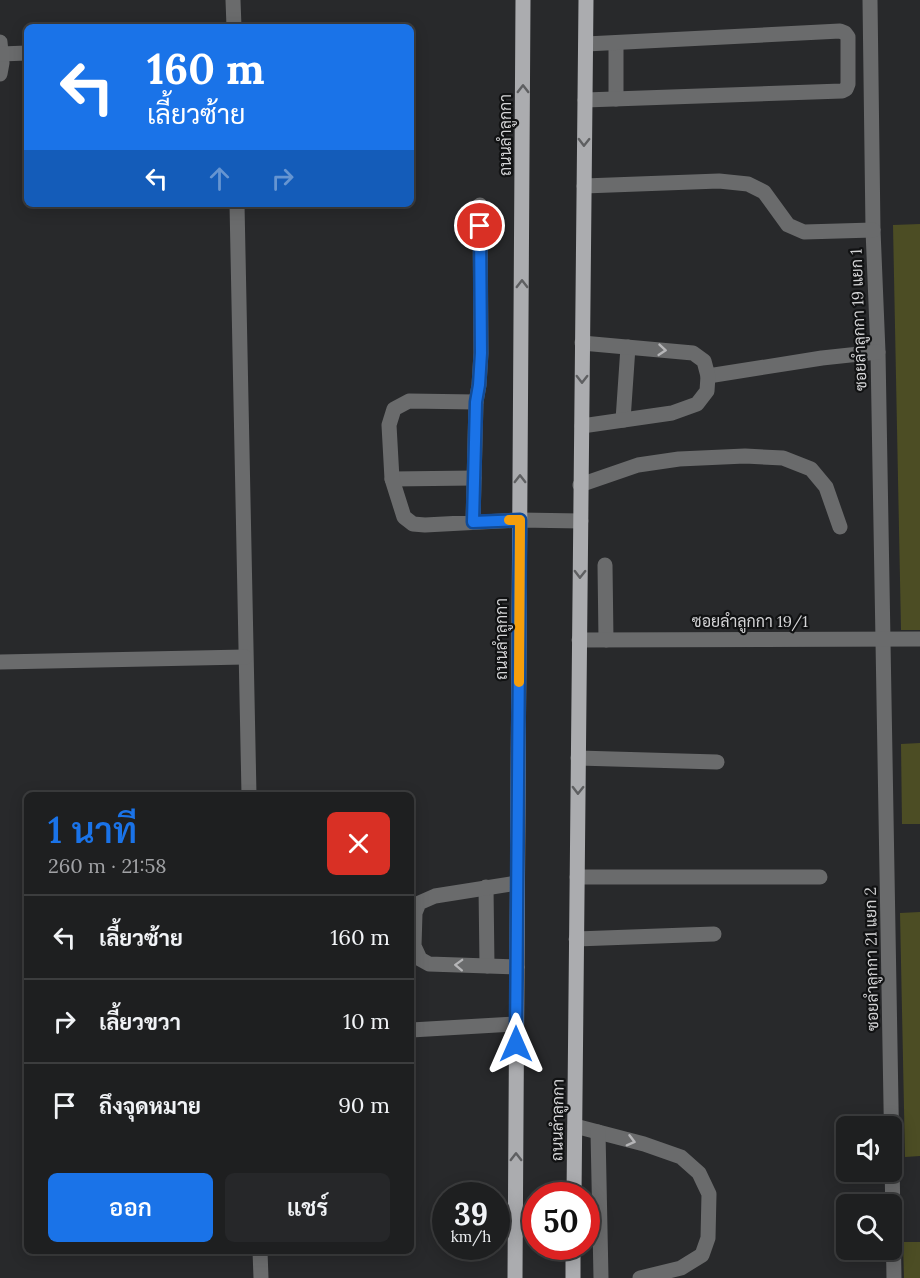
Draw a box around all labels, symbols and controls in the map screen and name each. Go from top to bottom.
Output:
text: 160 m [147,42,265,96]
icon: left [48,48,126,126]
one-way arrow [517,84,529,93]
street label: ถนนลำลูกกา [495,94,517,176]
text: เลี้ยวซ้าย [147,97,245,131]
one-way arrow [578,138,591,147]
icon: left [140,162,173,195]
icon: ahead [203,162,236,195]
icon: right [266,162,299,195]
pin [454,200,505,251]
icon: arrive [463,209,496,242]
street label: ซอยลำลูกกา 19 แยก 1 [846,248,872,391]
one-way arrow [516,279,528,288]
one-way arrow [657,343,666,356]
one-way arrow [576,375,588,384]
one-way arrow [514,474,527,483]
one-way arrow [574,570,586,579]
street label: ถนนลำลูกกา [491,598,513,680]
street label: ซอยลำลูกกา 19/1 [692,611,808,633]
one-way arrow [572,786,584,795]
text: 1 นาที [48,807,137,853]
button: close [327,812,390,875]
text: 260 m · 21:58 [48,853,167,878]
street label: ซอยลำลูกกา 21 แยก 2 [860,887,884,1031]
icon: left [48,921,81,954]
text: 160 m [330,923,390,951]
text: เลี้ยวซ้าย [99,924,183,952]
one-way arrow [454,959,463,972]
icon: right [48,1005,81,1038]
text: 10 m [343,1007,390,1035]
text: เลี้ยวขวา [99,1008,181,1036]
position arrow [484,1012,548,1076]
street label: ถนนลำลูกกา [546,1079,570,1161]
icon: arrive [48,1089,81,1122]
text: 90 m [338,1091,390,1119]
text: ถึงจุดหมาย [99,1092,201,1120]
map controls [836,1116,902,1260]
button: sound [836,1116,902,1182]
one-way arrow [625,1134,636,1146]
one-way arrow [510,1152,522,1161]
button: ออก [48,1173,213,1242]
button: แชร์ [225,1173,390,1242]
speed limit sign: 50 [522,1182,600,1260]
button: search [836,1194,902,1260]
text: 39 [454,1195,488,1233]
text: km/h [451,1227,491,1246]

